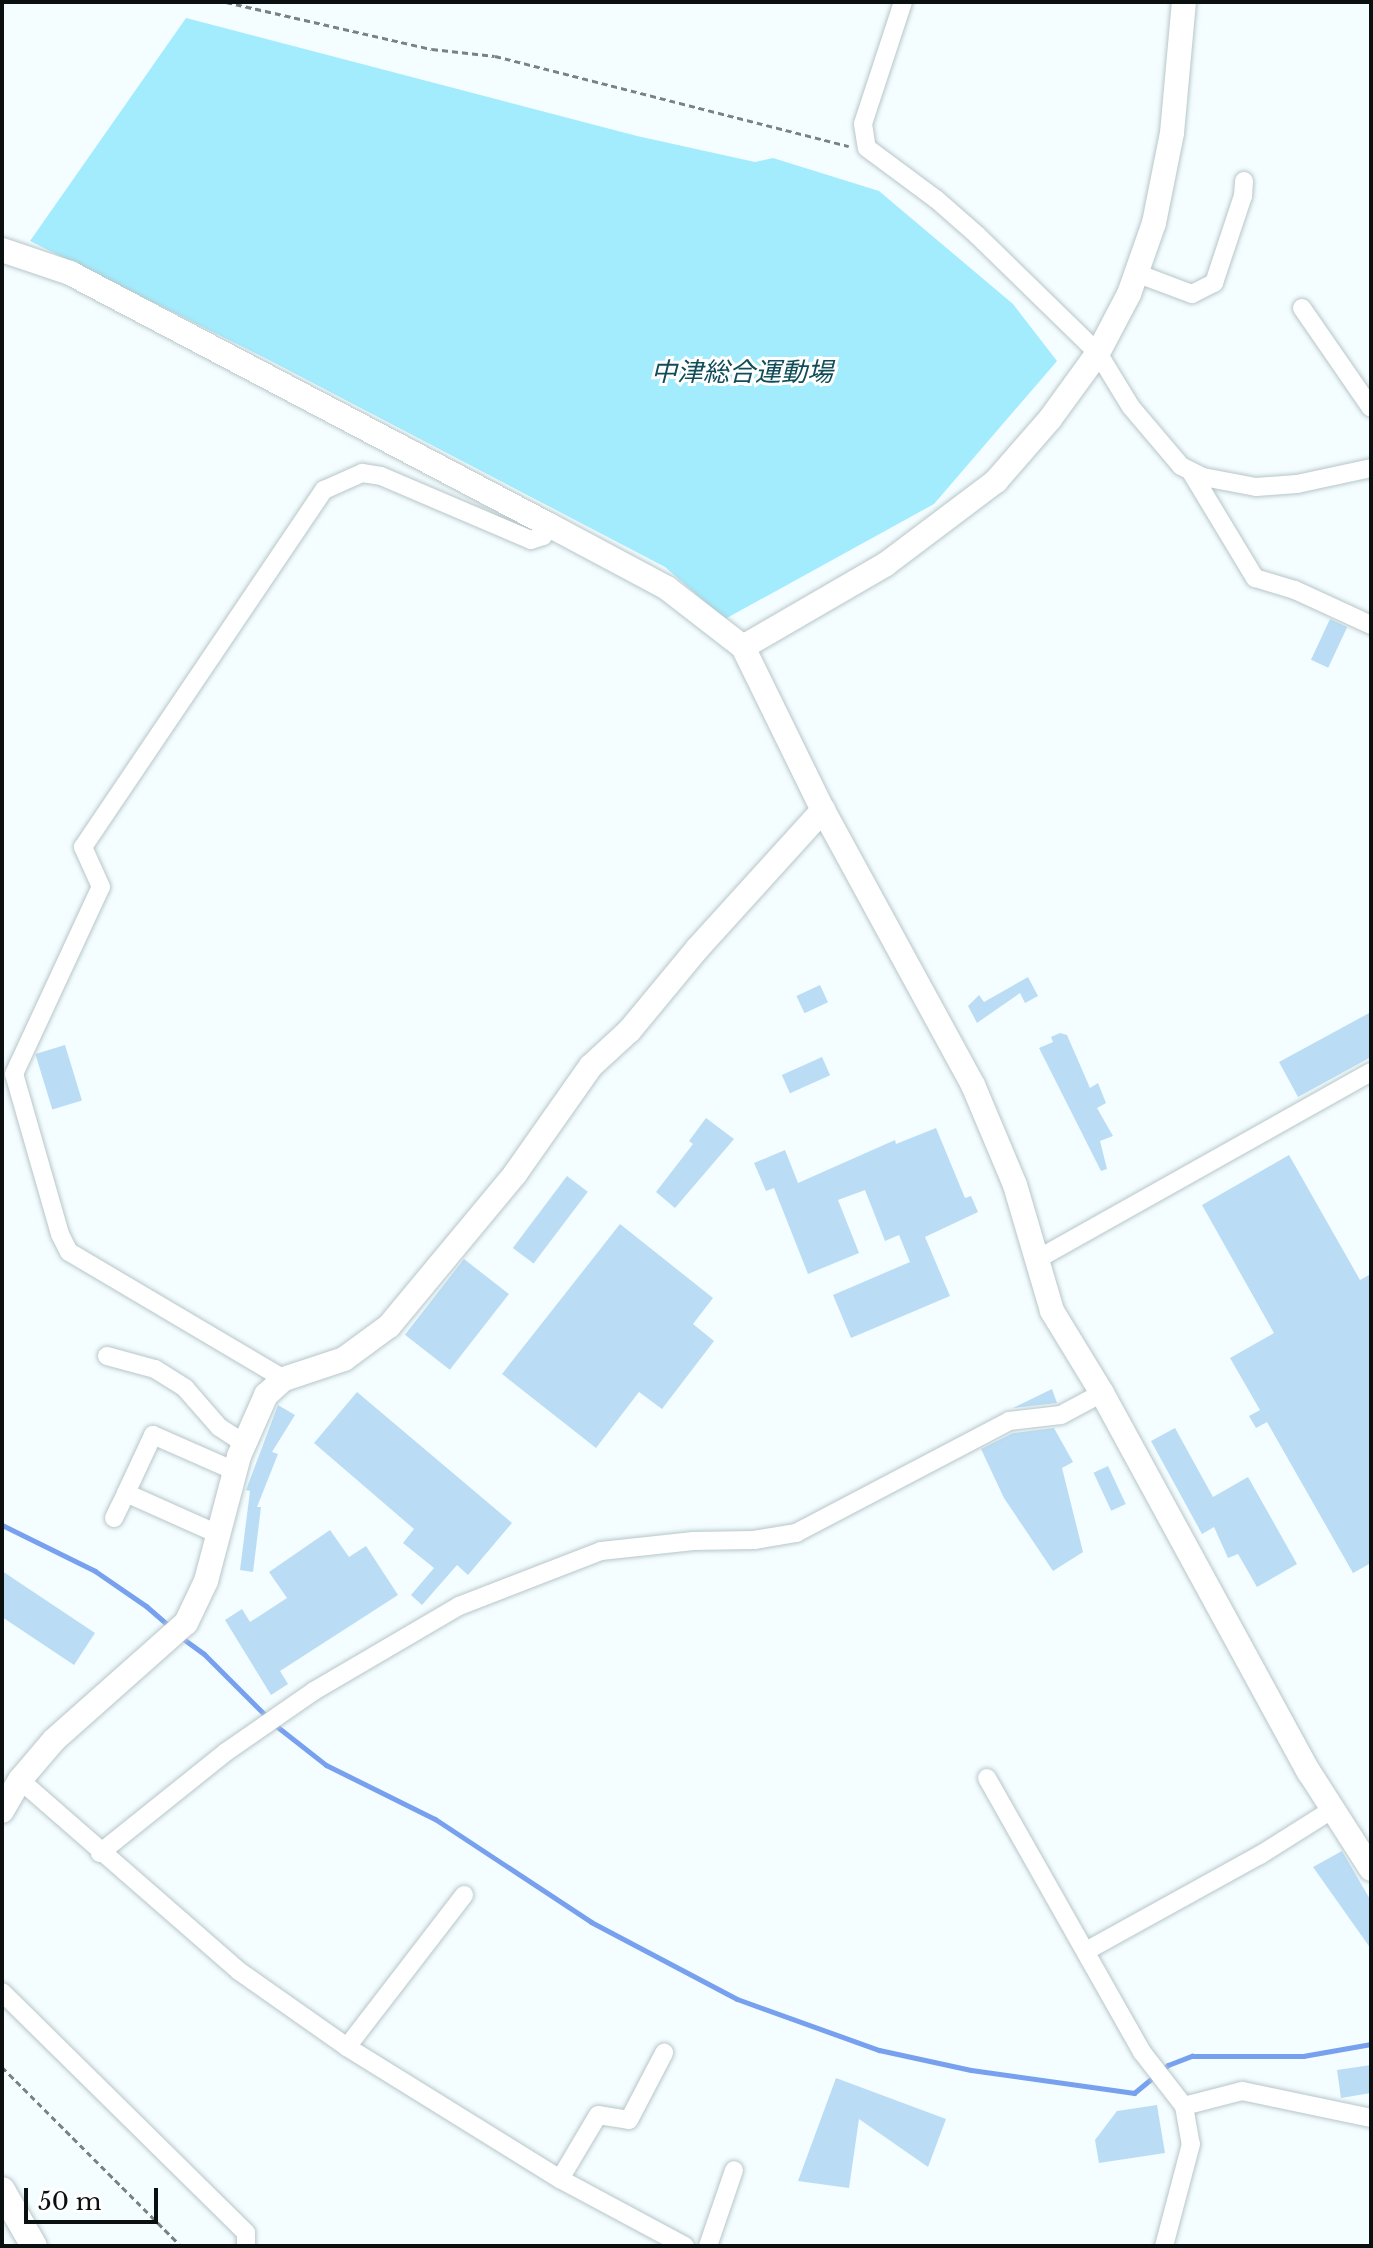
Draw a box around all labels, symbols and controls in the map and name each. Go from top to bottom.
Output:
park label: 中津総合運動場 [651,357,833,389]
scale bar [28,2172,162,2222]
text: 50 m [38,2187,101,2216]

